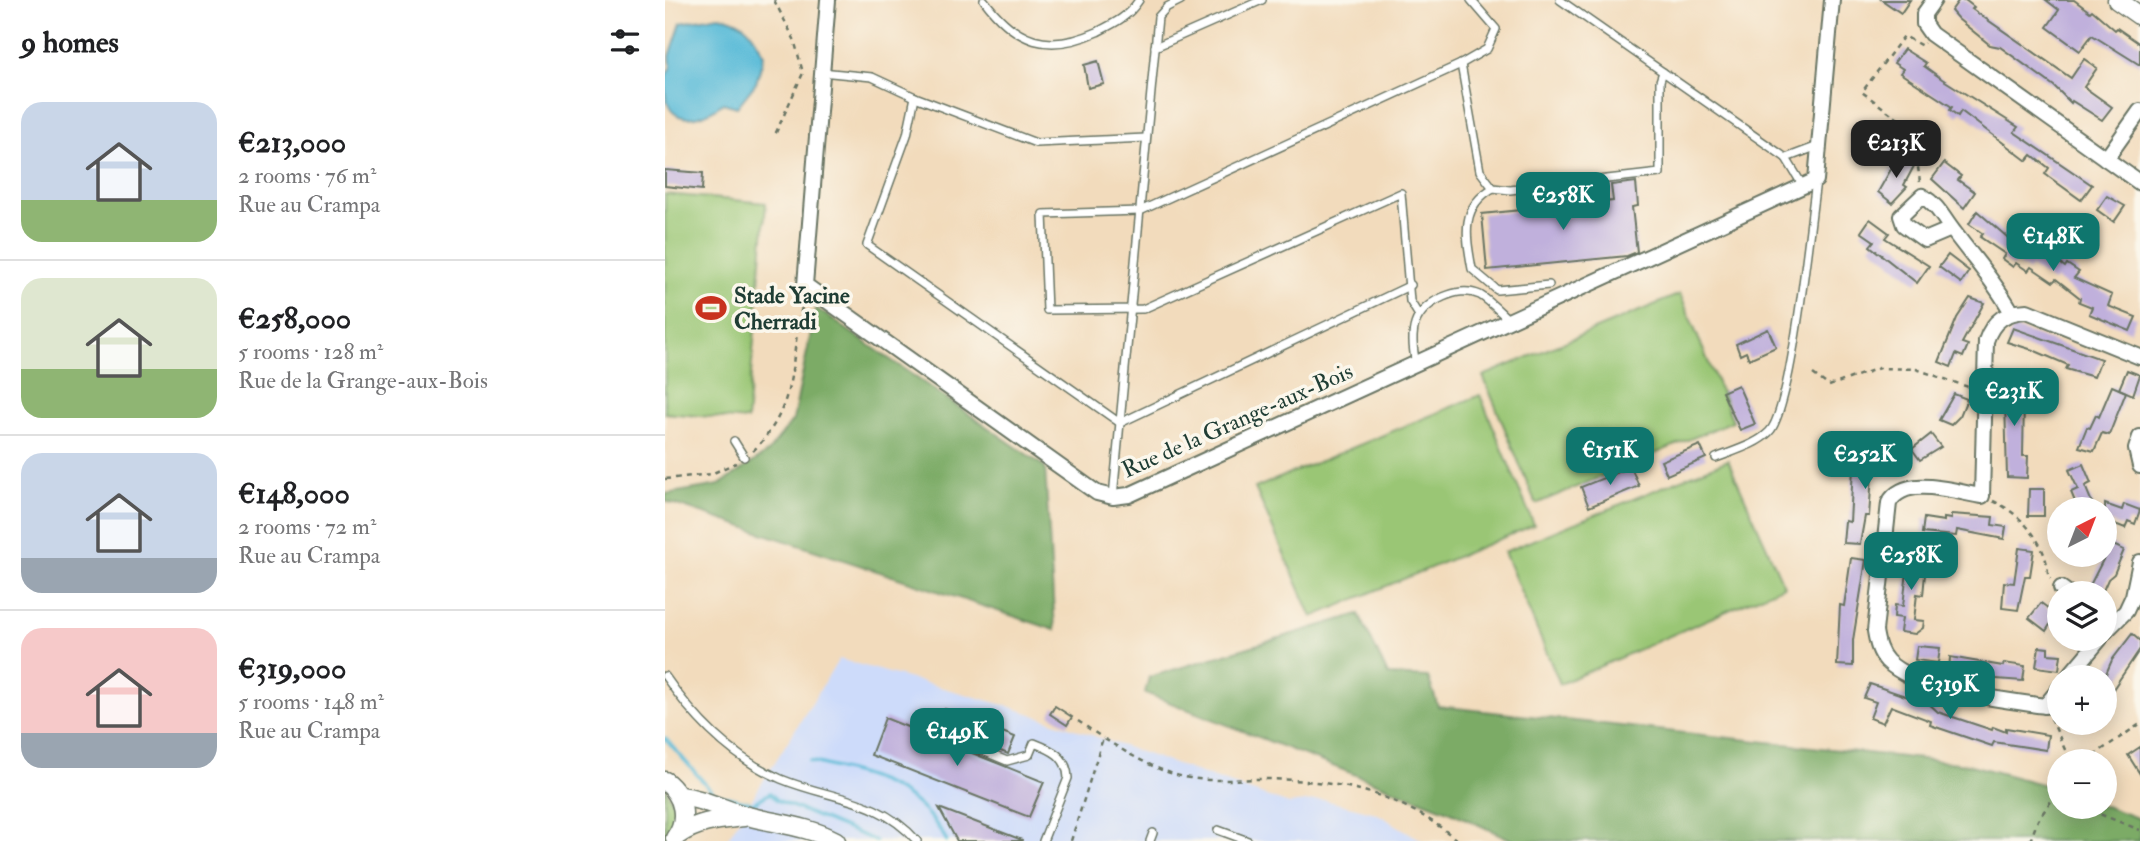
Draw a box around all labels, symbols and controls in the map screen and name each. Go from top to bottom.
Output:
icon: filters [606,23,644,61]
text: 9 homes [21,24,119,61]
pin: €213K [1847,120,1945,180]
text: €213,000 [238,124,346,161]
text: €213K [1867,128,1925,157]
icon: home [77,130,161,214]
text: 2 rooms · 76 m² [238,161,376,190]
pin: €258K [1514,173,1612,232]
text: €258K [1532,180,1594,209]
text: Rue au Crampa [238,190,380,219]
pin: €148K [2004,214,2102,273]
text: €148K [2023,221,2083,250]
place label: Stade Yacine Cherradi [734,281,850,336]
sports icon: Stade Yacine Cherradi [694,291,728,325]
text: €258,000 [238,300,351,337]
icon: home [77,306,161,390]
text: 5 rooms · 128 m² [238,337,383,366]
street label: Rue de la Grange-aux-Bois [1117,356,1357,485]
text: Rue de la Grange-aux-Bois [238,366,488,395]
pin: €231K [1965,368,2063,428]
text: €231K [1985,376,2043,405]
pin: €151K [1561,428,1659,487]
pin: €252K [1816,432,1914,491]
text: €151K [1582,435,1638,464]
text: €252K [1834,439,1896,468]
text: €148,000 [238,475,350,512]
icon: home [77,481,161,565]
north arrow [2047,497,2117,567]
map controls [2047,497,2117,819]
text: 2 rooms · 72 m² [238,512,376,541]
pin: €258K [1862,532,1960,592]
text: €258K [1880,540,1942,569]
text: Rue au Crampa [238,541,380,570]
button: layers [2047,581,2117,651]
text: €319,000 [238,650,346,687]
icon: home [77,656,161,740]
pin: €319K [1901,662,1999,721]
button: + [2047,665,2117,735]
text: €319K [1921,669,1979,698]
text: 5 rooms · 148 m² [238,687,384,716]
pin: €149K [908,708,1006,768]
text: Rue au Crampa [238,716,380,745]
text: €149K [926,716,988,745]
button: − [2047,749,2117,819]

